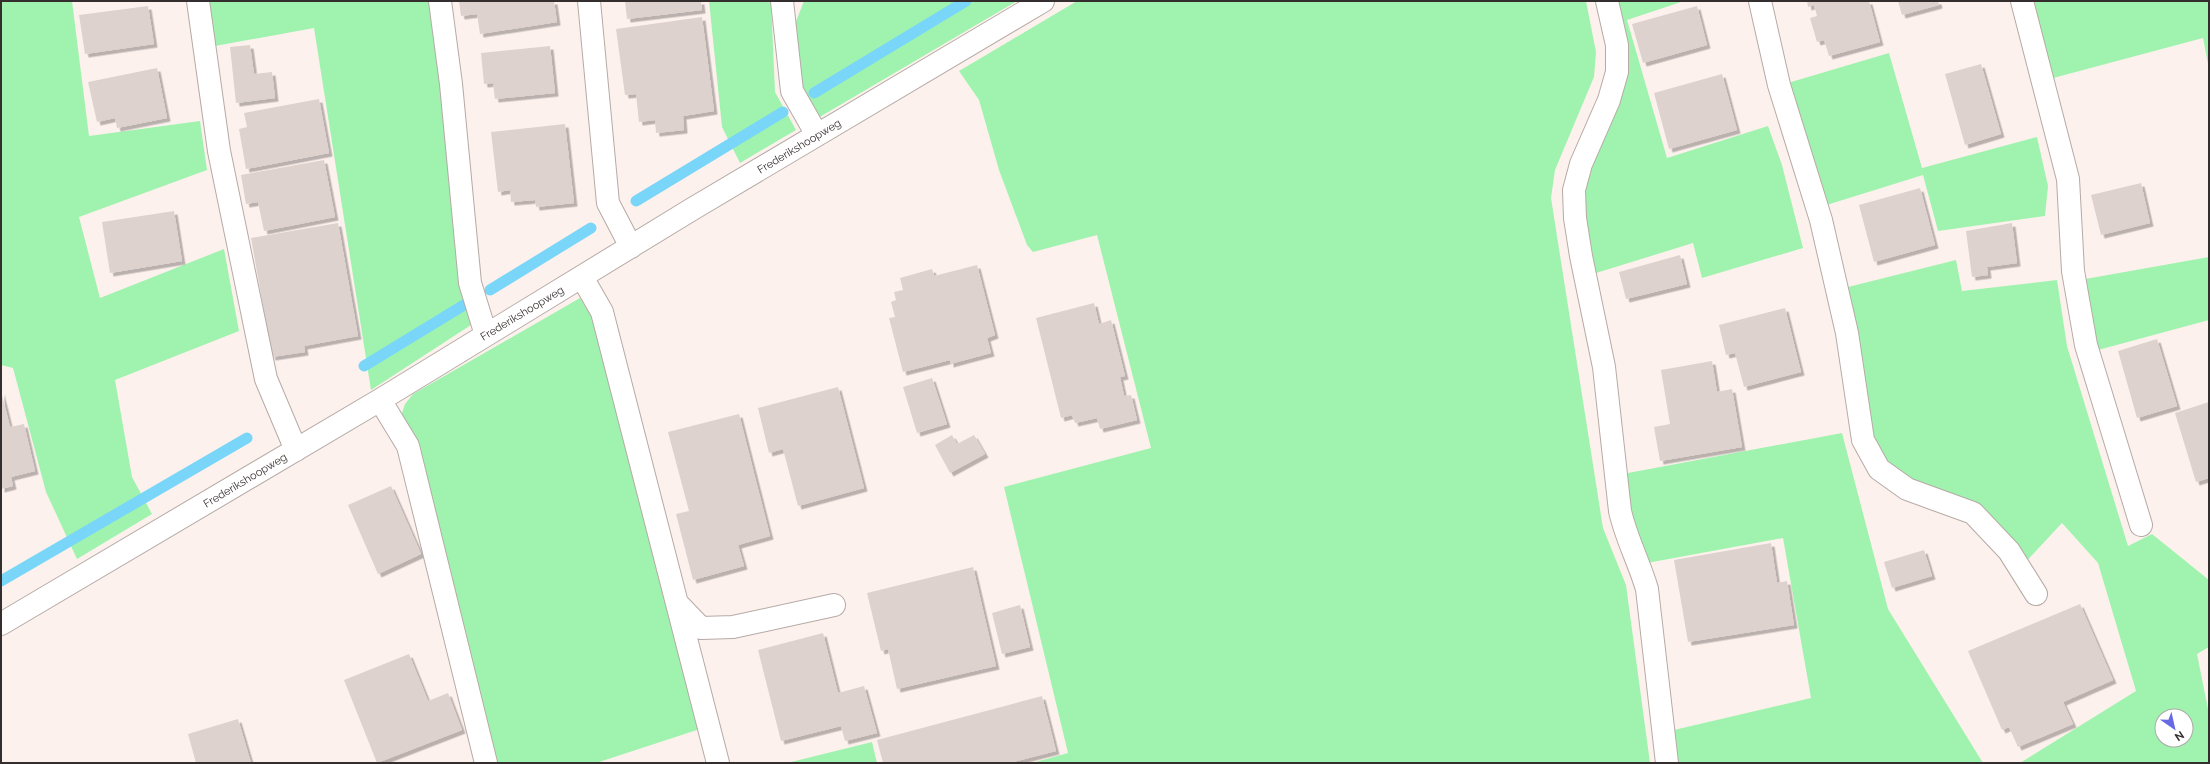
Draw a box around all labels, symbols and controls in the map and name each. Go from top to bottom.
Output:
street label: Frederikshoopweg [755,116,843,176]
street label: Frederikshoopweg [478,283,566,343]
street label: Frederikshoopweg [201,450,289,510]
north arrow [2154,708,2194,748]
text: N [2172,728,2186,744]

